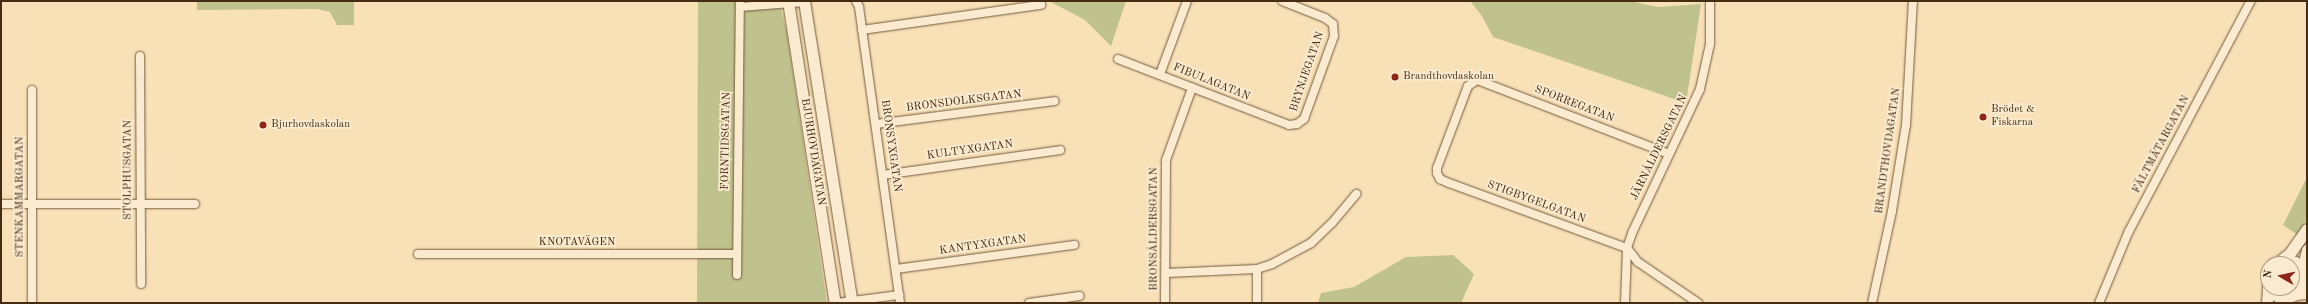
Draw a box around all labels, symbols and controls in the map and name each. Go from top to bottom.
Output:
street label: BRYNJEGATAN [1288,30,1328,114]
street label: FIBULAGATAN [1171,62,1251,104]
place label: Brandthovdaskolan [1403,70,1494,84]
marker: Brandthovdaskolan [1390,72,1400,82]
street label: SPORREGATAN [1532,84,1616,126]
street label: BRANDTHOVDAGATAN [1874,87,1904,215]
street label: BRONSDOLKSGATAN [906,88,1022,116]
street label: FORNTIDSGATAN [720,92,734,190]
street label: JÄRNÅLDERSGATAN [1629,93,1691,203]
street label: FÄLTMÄTARGATAN [2131,94,2193,196]
street label: BJURHOVDAGATAN [797,97,827,207]
street label: BRONSYXGATAN [877,99,903,193]
place label: Brödet & Fiskarna [1991,104,2035,130]
marker: Brödet & Fiskarna [1978,112,1988,122]
place label: Bjurhovdaskolan [271,118,350,132]
street label: STOLPHUSGATAN [122,120,136,220]
marker: Bjurhovdaskolan [258,120,268,130]
street label: STENKAMMARGATAN [14,136,28,258]
street label: KULTYXGATAN [926,138,1014,164]
street label: BRONSÅLDERSGATAN [1148,167,1162,291]
street label: STIGBYGELGATAN [1485,179,1587,227]
street label: KANTYXGATAN [939,233,1027,259]
street label: KNOTAVÄGEN [539,236,615,250]
north arrow [2260,256,2300,296]
text: N [2263,269,2275,279]

